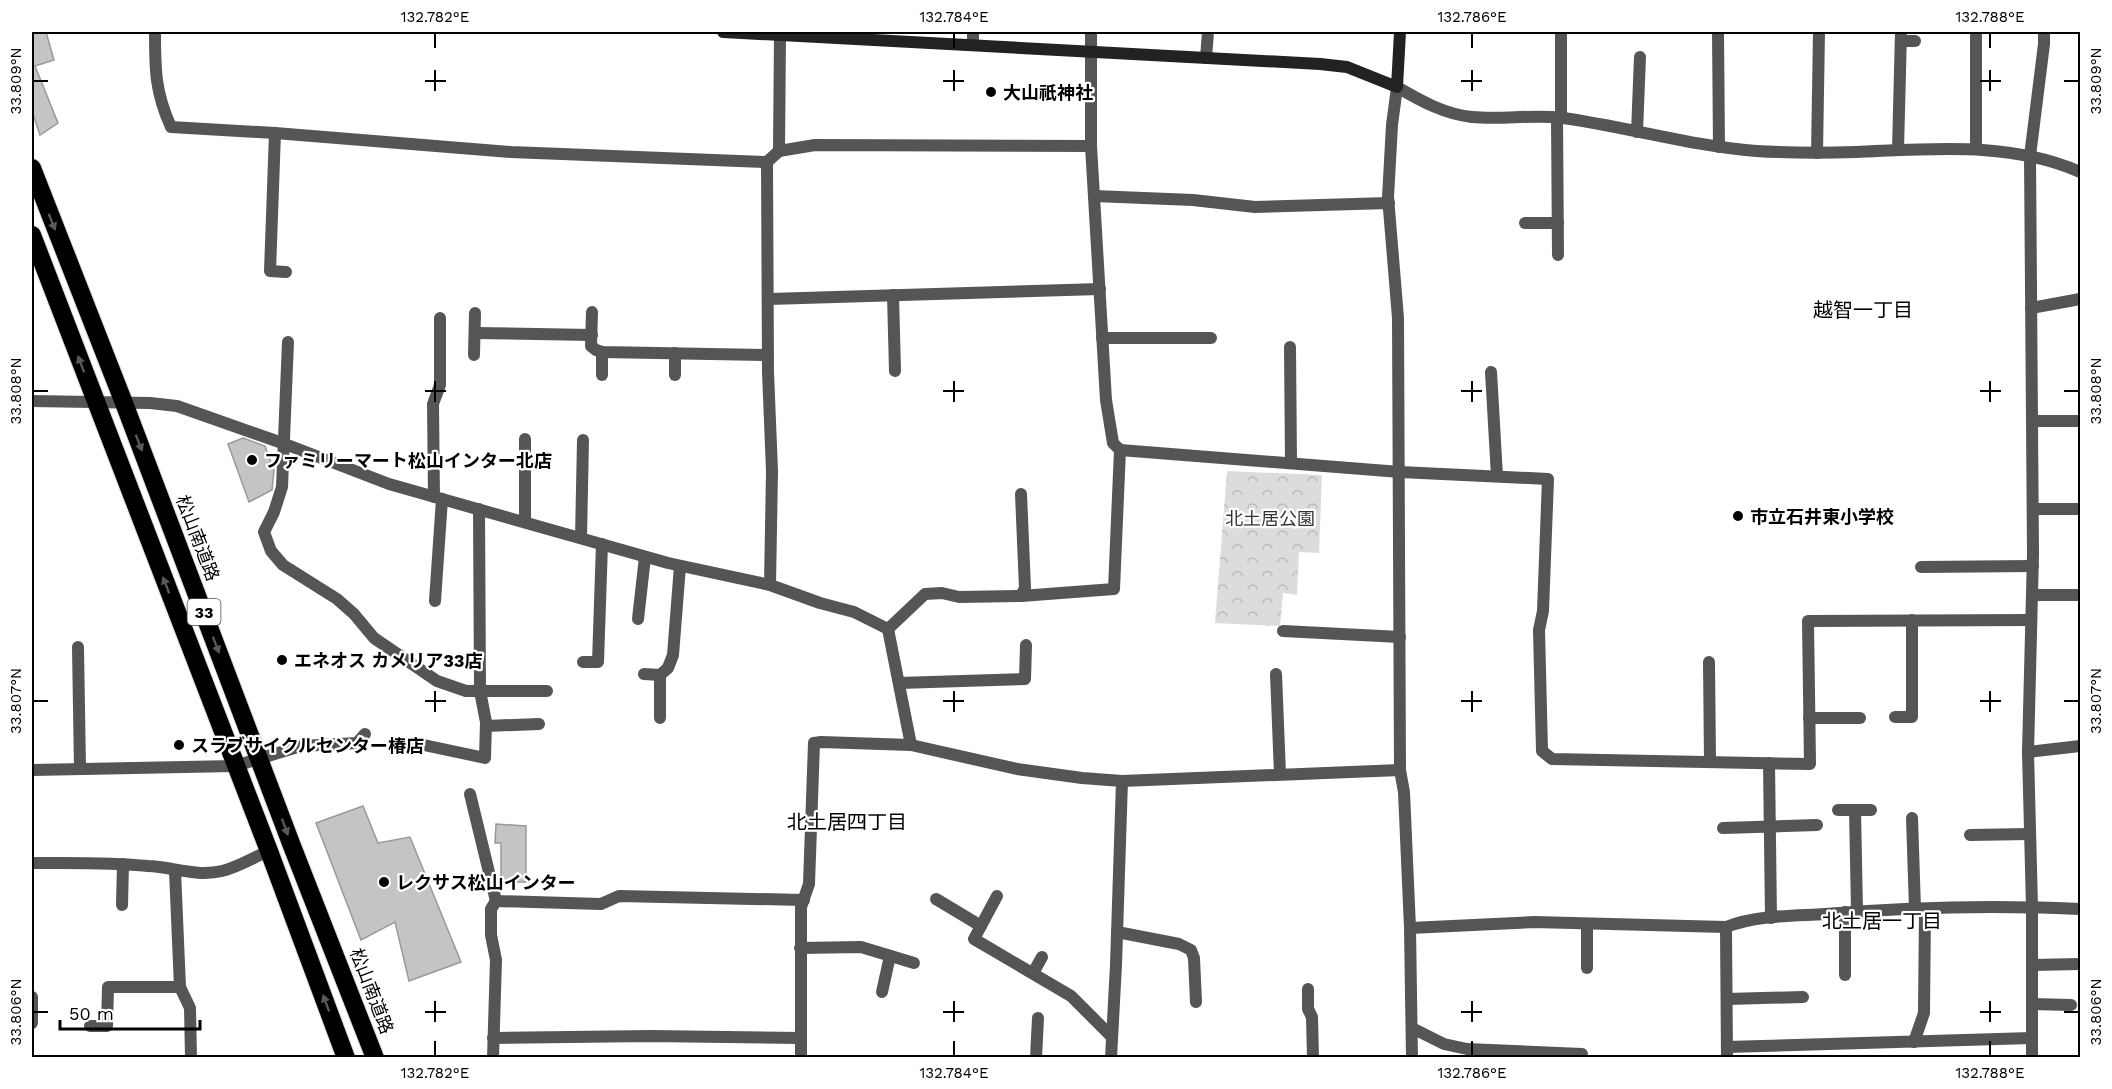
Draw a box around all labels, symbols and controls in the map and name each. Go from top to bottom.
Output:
text: 132.782°E [401,8,469,26]
text: 132.784°E [919,8,989,26]
text: 132.786°E [1438,8,1506,26]
text: 132.788°E [1955,8,2025,26]
text: 33.809°N [7,47,25,115]
text: 33.809°N [2087,47,2105,115]
place label: 大山祇神社 [1003,82,1093,103]
marker: 大山祇神社 [984,85,998,99]
one-way arrow [48,214,58,232]
district label: 越智一丁目 [1813,298,1913,322]
one-way arrow [76,355,85,373]
text: 33.808°N [7,357,25,425]
text: 33.808°N [2087,357,2105,425]
one-way arrow [135,434,145,452]
place label: ファミリーマート松山インター北店 [264,450,552,471]
marker: ファミリーマート松山インター北店 [245,453,259,467]
street label: 松山南道路 [172,492,224,584]
place label: 市立石井東小学校 [1750,506,1894,527]
park label: 北土居公園 [1225,508,1315,529]
marker: 市立石井東小学校 [1731,509,1745,523]
one-way arrow [161,576,170,594]
road number: 33 [188,599,220,625]
one-way arrow [211,636,221,654]
place label: エネオス カメリア33店 [294,650,483,671]
marker: エネオス カメリア33店 [275,653,289,667]
text: 33.807°N [7,668,25,734]
text: 33.807°N [2087,668,2105,734]
place label: スラブサイクルセンター椿店 [191,735,424,756]
marker: スラブサイクルセンター椿店 [172,738,186,752]
district label: 北土居四丁目 [787,810,907,834]
one-way arrow [281,818,290,836]
place label: レクサス松山インター [396,872,576,893]
marker: レクサス松山インター [377,875,391,889]
district label: 北土居一丁目 [1822,909,1942,933]
street label: 松山南道路 [346,945,398,1037]
text: 33.806°N [7,978,25,1046]
text: 33.806°N [2087,978,2105,1046]
scale bar [60,993,200,1031]
one-way arrow [321,994,330,1012]
text: 50 m [69,1003,114,1024]
text: 132.782°E [401,1064,469,1082]
text: 132.784°E [919,1064,989,1082]
text: 132.786°E [1438,1064,1506,1082]
text: 132.788°E [1955,1064,2025,1082]

